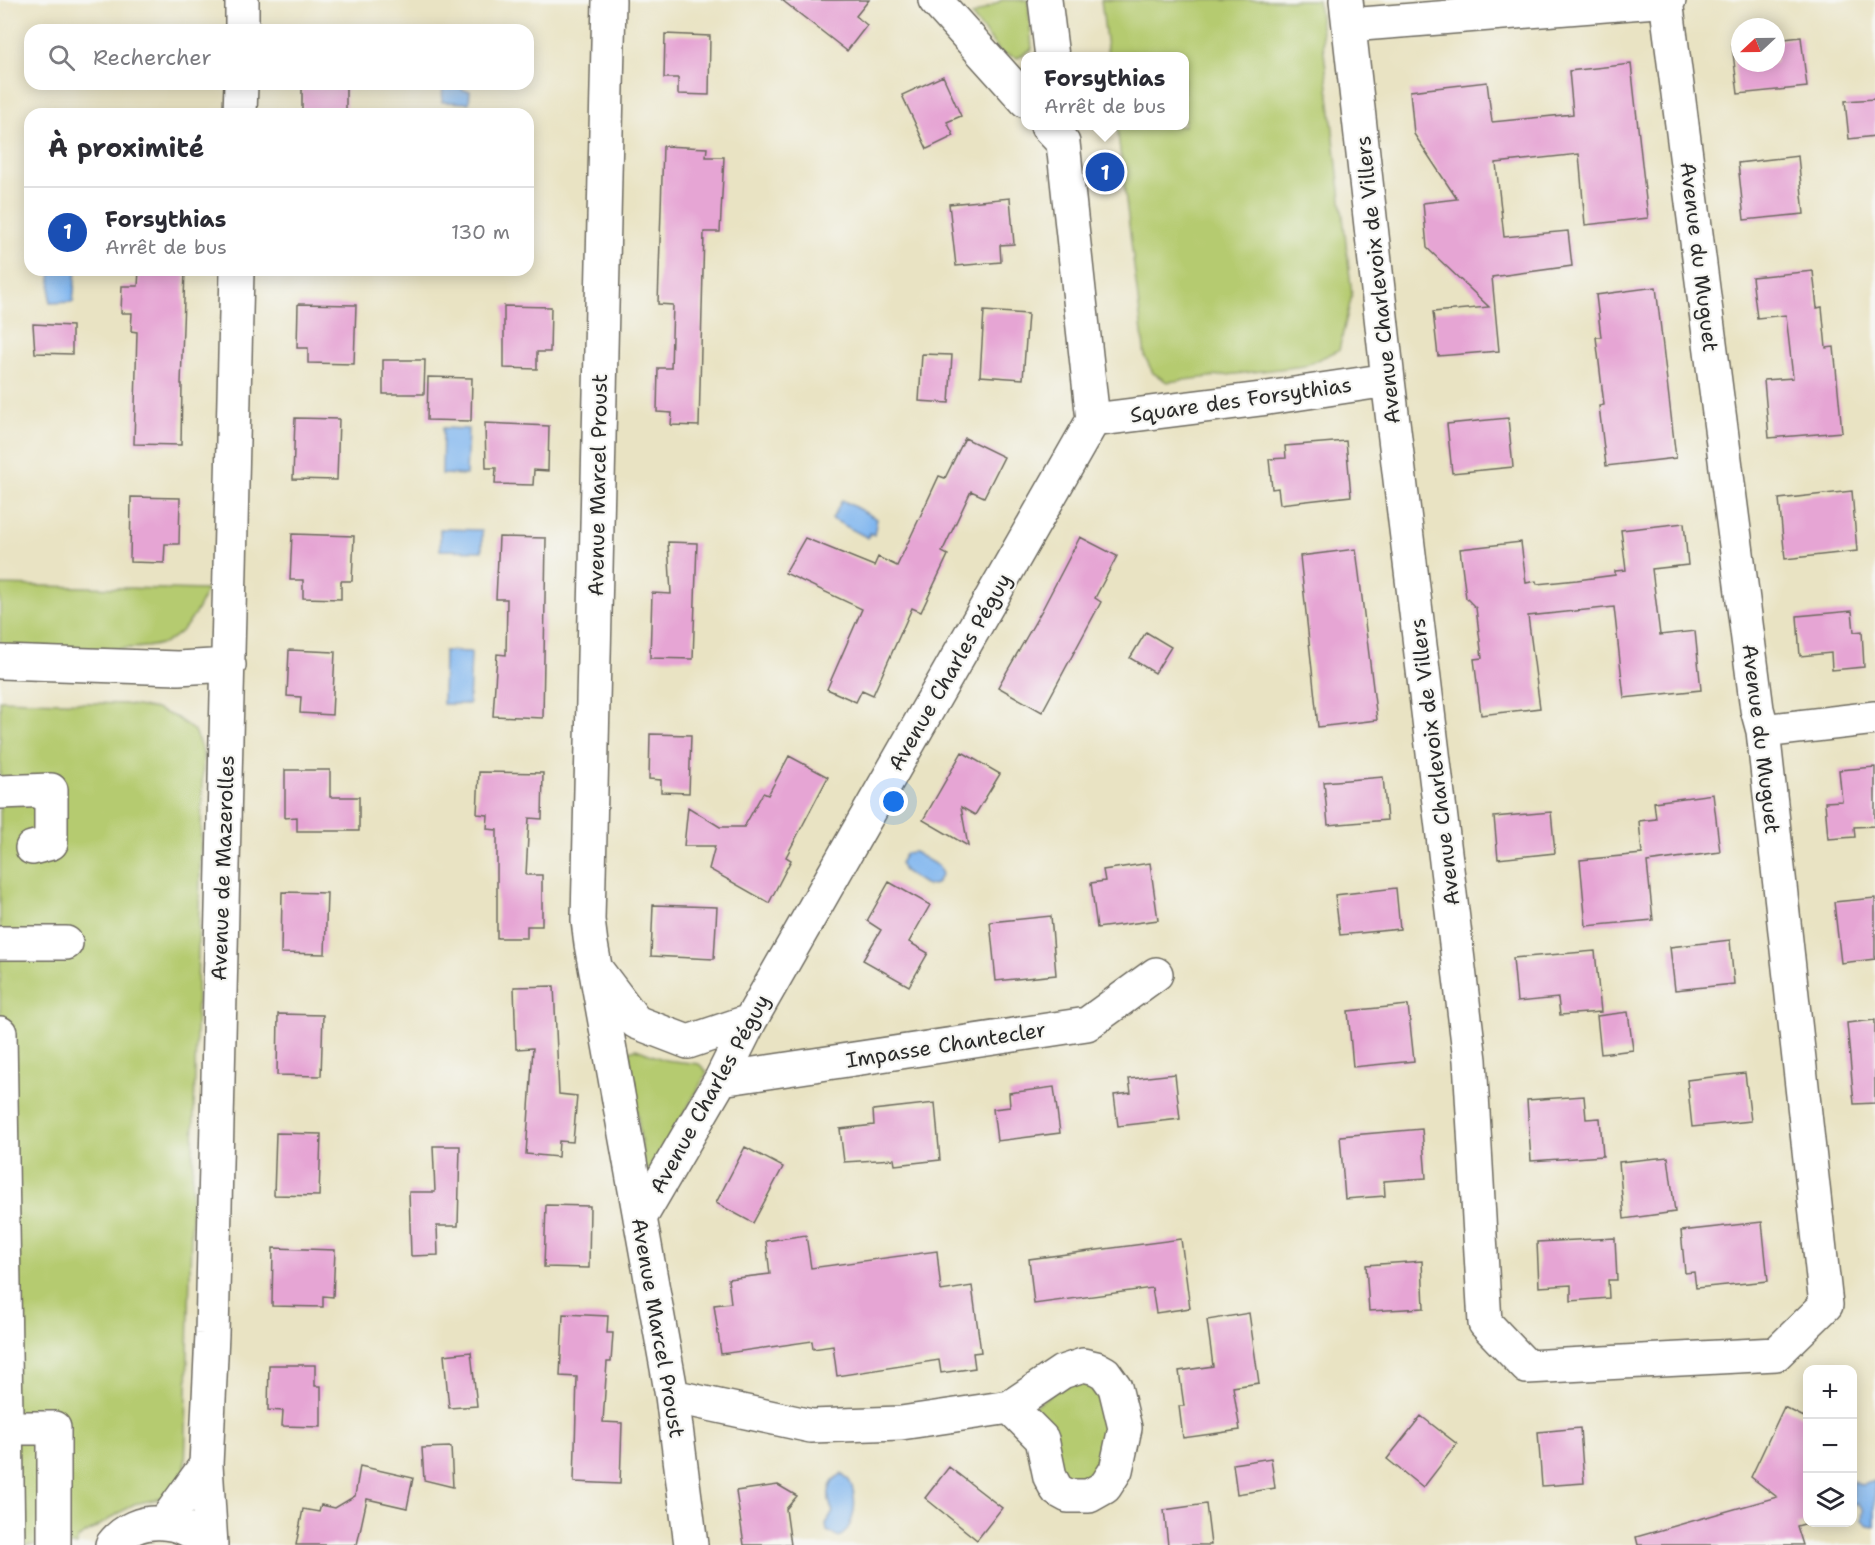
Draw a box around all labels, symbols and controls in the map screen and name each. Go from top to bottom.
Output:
north arrow [1731,18,1785,72]
search box [24,24,534,90]
icon: search [45,41,78,74]
text: Rechercher [93,43,212,72]
popup [1021,52,1189,130]
text: Forsythias [1044,64,1165,93]
text: Arrêt de bus [1044,93,1166,119]
text: À proximité [48,130,204,165]
street label: Avenue Charlevoix de Villers [1349,135,1407,425]
pin: 1 [1086,150,1124,195]
street label: Avenue du Muguet [1673,160,1725,354]
text: Forsythias [105,205,226,234]
text: 1 [63,219,72,245]
text: 130 m [451,219,510,245]
text: Arrêt de bus [105,234,227,260]
street label: Square des Forsythias [1128,371,1354,429]
street label: Avenue Marcel Proust [582,373,614,597]
street label: Avenue Charles Péguy [882,568,1018,776]
street label: Avenue Charlevoix de Villers [1403,617,1467,907]
street label: Avenue du Muguet [1735,642,1787,836]
street label: Avenue de Mazerolles [205,755,241,981]
your location [879,787,908,816]
street label: Avenue Charles Péguy [643,989,777,1199]
street label: Impasse Chantecler [844,1015,1048,1075]
street label: Avenue Marcel Proust [625,1216,691,1440]
map controls [1803,1365,1857,1527]
button: + [1803,1365,1857,1419]
button: − [1803,1419,1857,1473]
button: layers [1803,1473,1857,1527]

